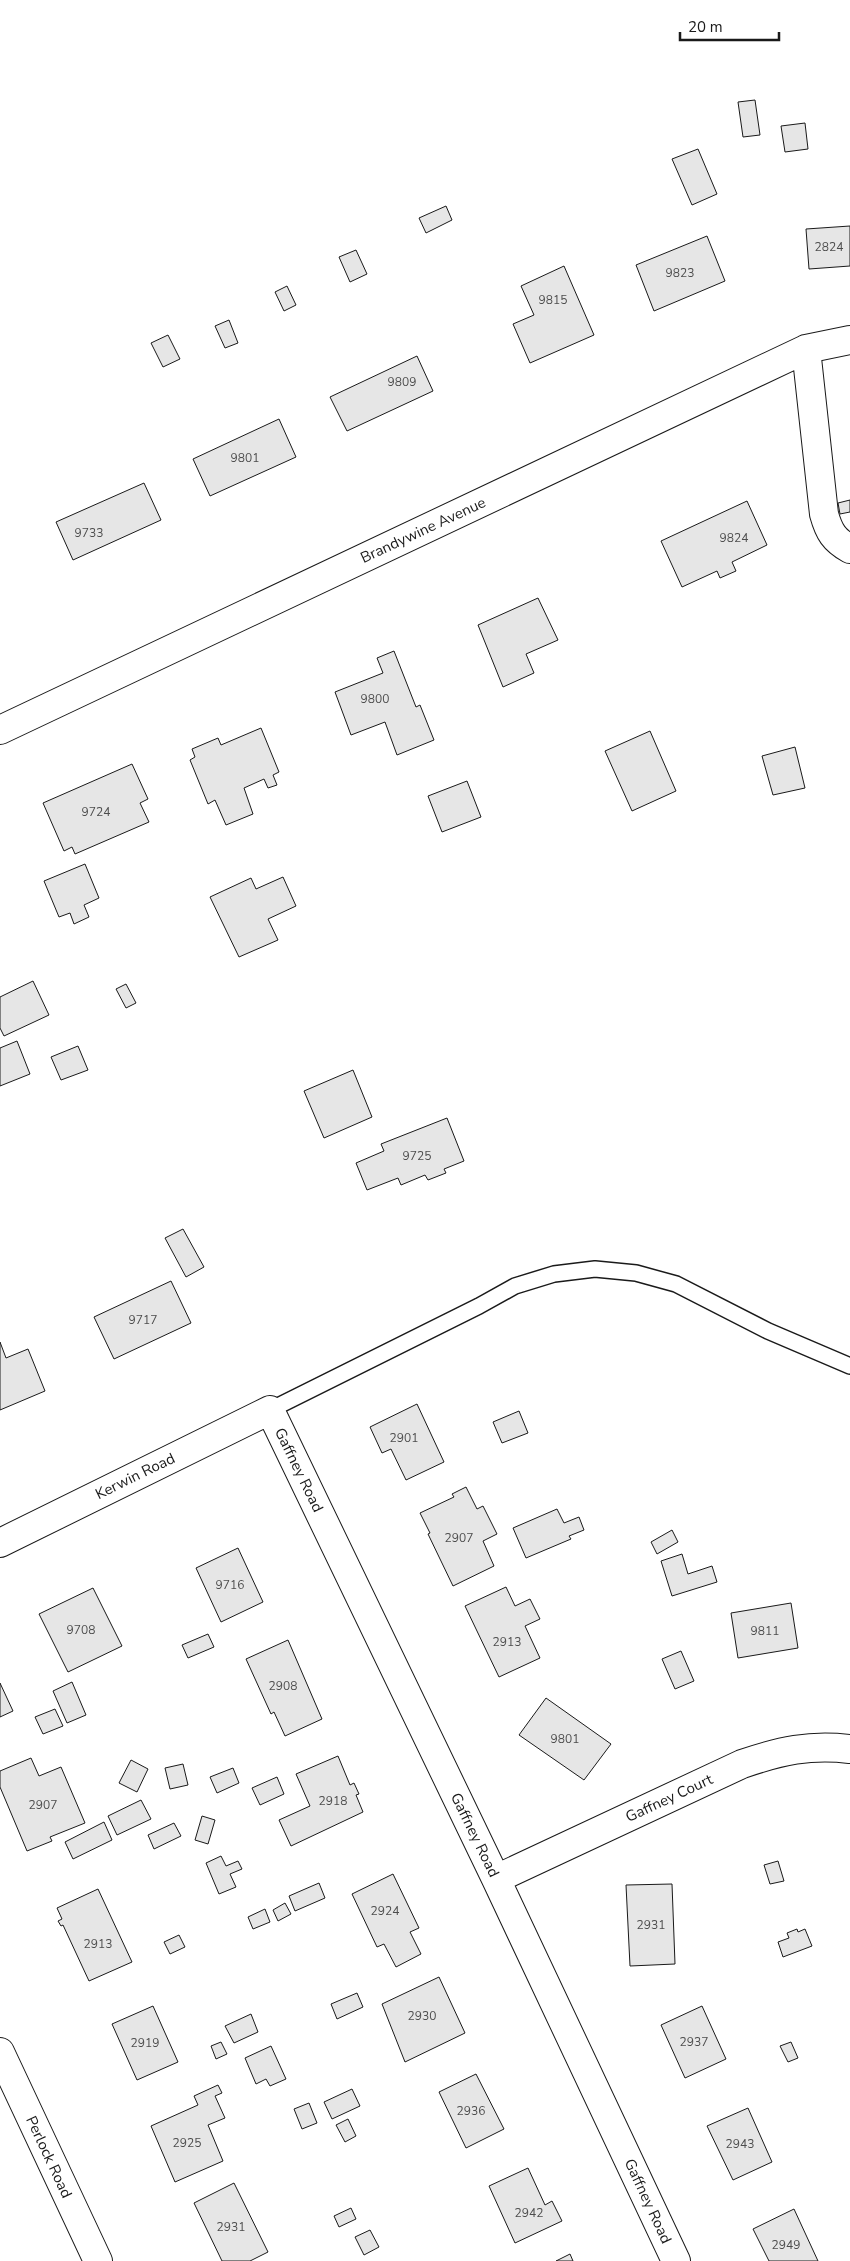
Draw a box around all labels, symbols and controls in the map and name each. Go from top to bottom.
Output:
scale bar [680,10,779,42]
text: 20 m [688,17,723,37]
house number: 2824 [815,239,843,255]
house number: 9823 [666,265,694,281]
house number: 9815 [539,292,567,308]
house number: 9809 [388,374,416,390]
house number: 9801 [231,450,259,466]
street label: Brandywine Avenue [357,492,489,568]
house number: 9733 [75,525,103,541]
house number: 9824 [720,530,748,546]
house number: 9800 [361,691,389,707]
house number: 9724 [82,804,110,820]
house number: 9725 [403,1148,431,1164]
house number: 9717 [129,1312,157,1328]
street label: Gaffney Road [270,1425,328,1515]
house number: 2901 [390,1430,418,1446]
street label: Kerwin Road [92,1448,178,1504]
house number: 2907 [445,1530,473,1546]
house number: 9716 [216,1577,244,1593]
house number: 9708 [67,1622,95,1638]
house number: 9811 [751,1623,779,1639]
house number: 2913 [493,1634,521,1650]
house number: 2908 [269,1678,297,1694]
house number: 9801 [551,1731,579,1747]
street label: Gaffney Court [622,1769,716,1827]
street label: Gaffney Road [446,1790,504,1880]
house number: 2918 [319,1793,347,1809]
house number: 2907 [29,1797,57,1813]
house number: 2924 [371,1903,399,1919]
house number: 2931 [637,1917,665,1933]
house number: 2913 [84,1936,112,1952]
house number: 2930 [408,2008,436,2024]
house number: 2937 [680,2034,708,2050]
house number: 2919 [131,2035,159,2051]
house number: 2936 [457,2103,485,2119]
street label: Perlock Road [21,2113,77,2201]
house number: 2925 [173,2135,201,2151]
house number: 2943 [726,2136,754,2152]
street label: Gaffney Road [620,2155,676,2247]
house number: 2942 [515,2205,543,2221]
house number: 2931 [217,2219,245,2235]
house number: 2949 [772,2237,800,2253]

